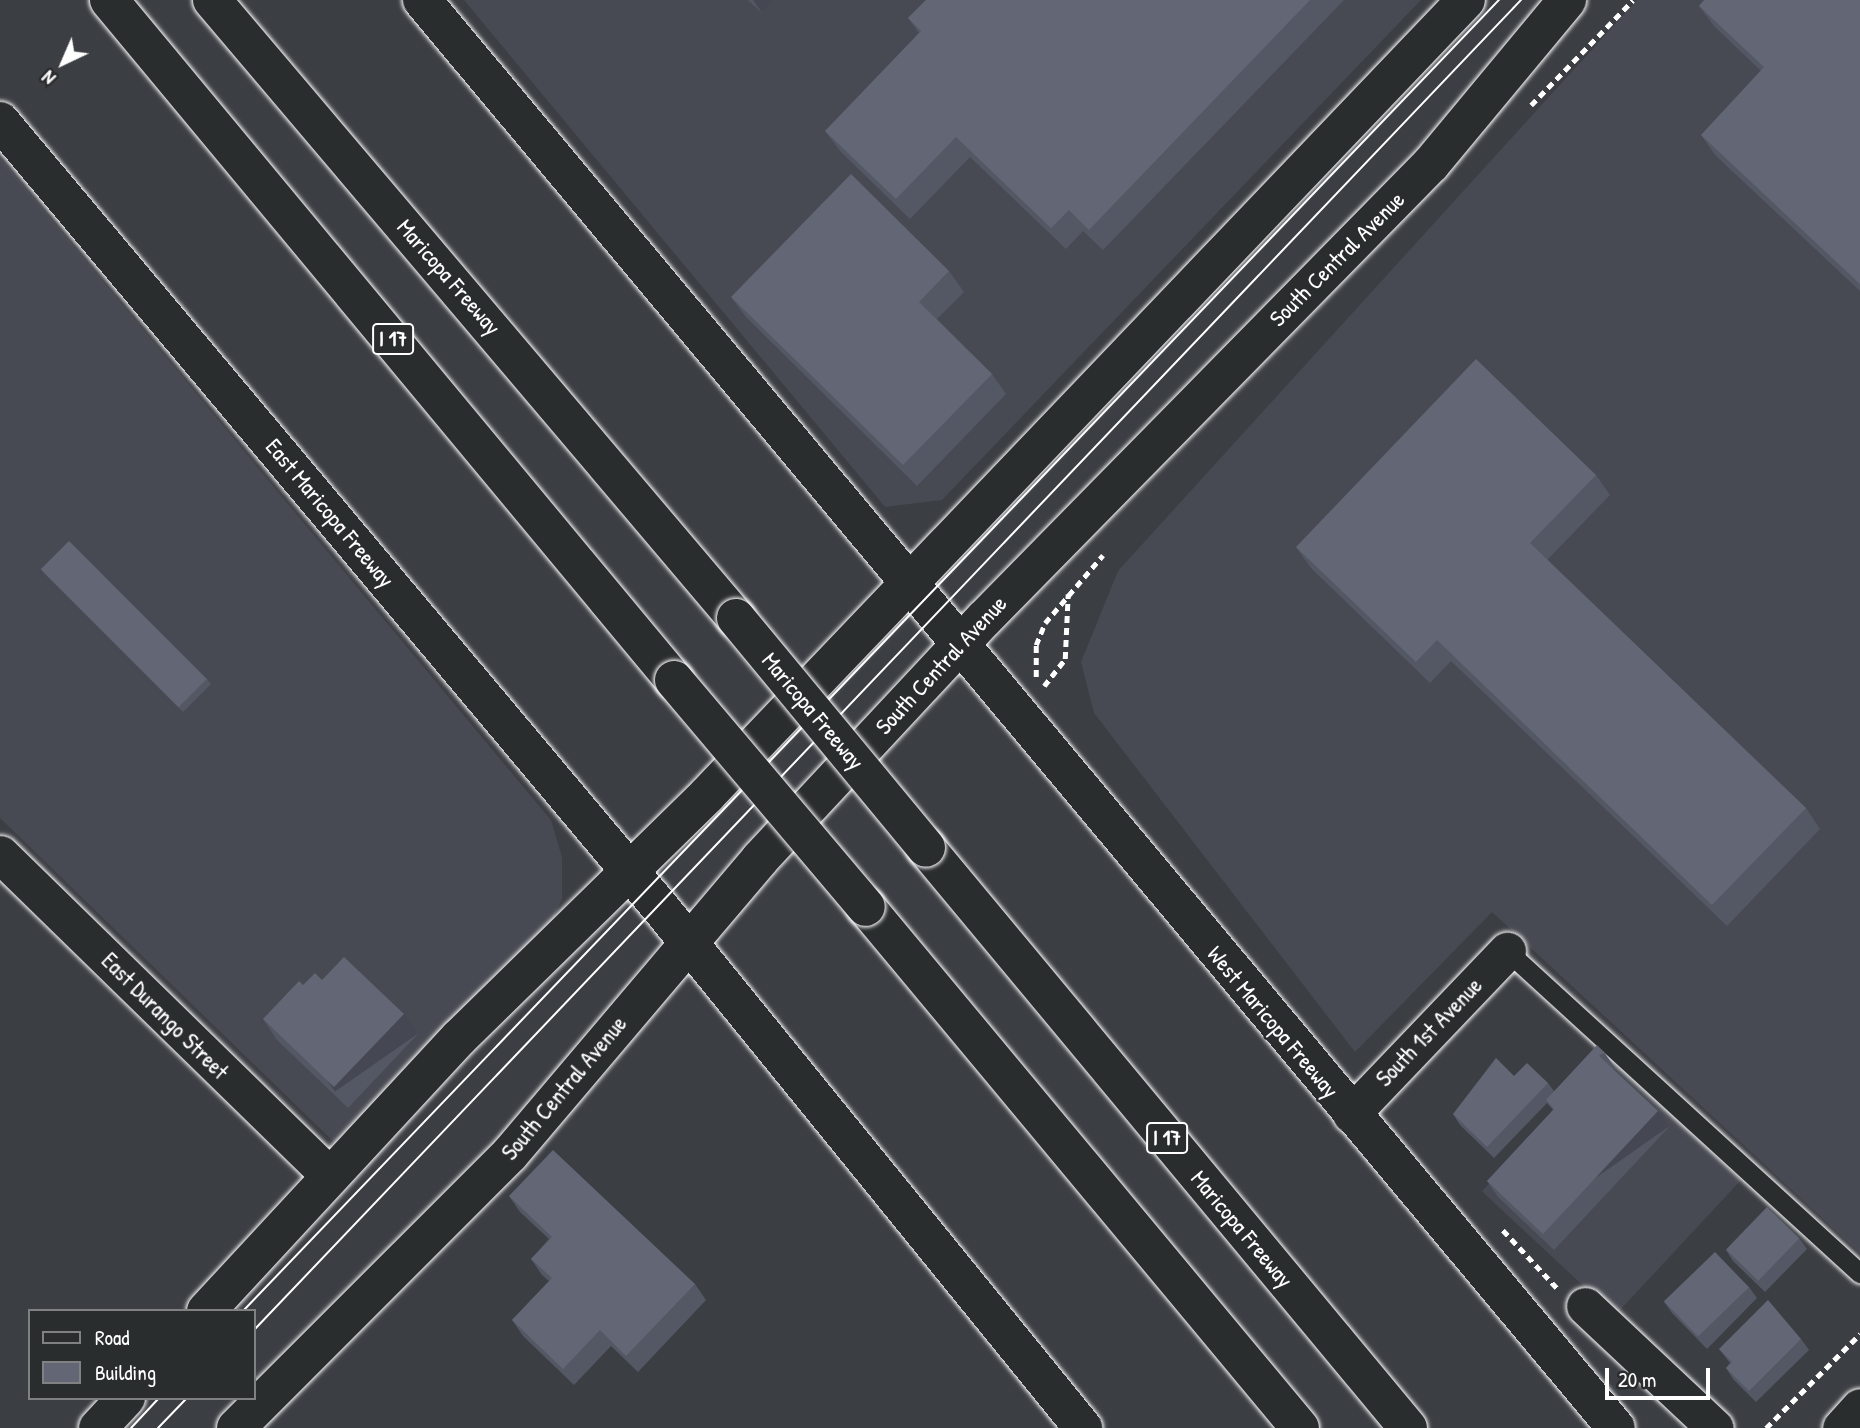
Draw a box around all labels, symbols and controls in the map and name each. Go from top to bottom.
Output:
north arrow [28,28,98,98]
text: N [36,65,61,91]
street label: South Central Avenue [1264,186,1410,332]
street label: Maricopa Freeway [391,214,507,340]
road number: I 17 [372,322,414,356]
street label: East Maricopa Freeway [260,433,400,593]
street label: South Central Avenue [870,590,1012,740]
street label: Maricopa Freeway [756,647,870,775]
street label: West Maricopa Freeway [1201,941,1345,1103]
street label: East Durango Street [96,947,234,1085]
street label: South 1st Avenue [1370,972,1488,1092]
street label: South Central Avenue [496,1010,632,1166]
road number: I 17 [1146,1120,1188,1156]
street label: Maricopa Freeway [1185,1165,1299,1293]
legend [28,1309,256,1400]
text: Road [95,1323,129,1352]
scale bar [1608,1354,1713,1398]
text: Building [95,1358,156,1387]
text: 20 m [1618,1365,1656,1394]

